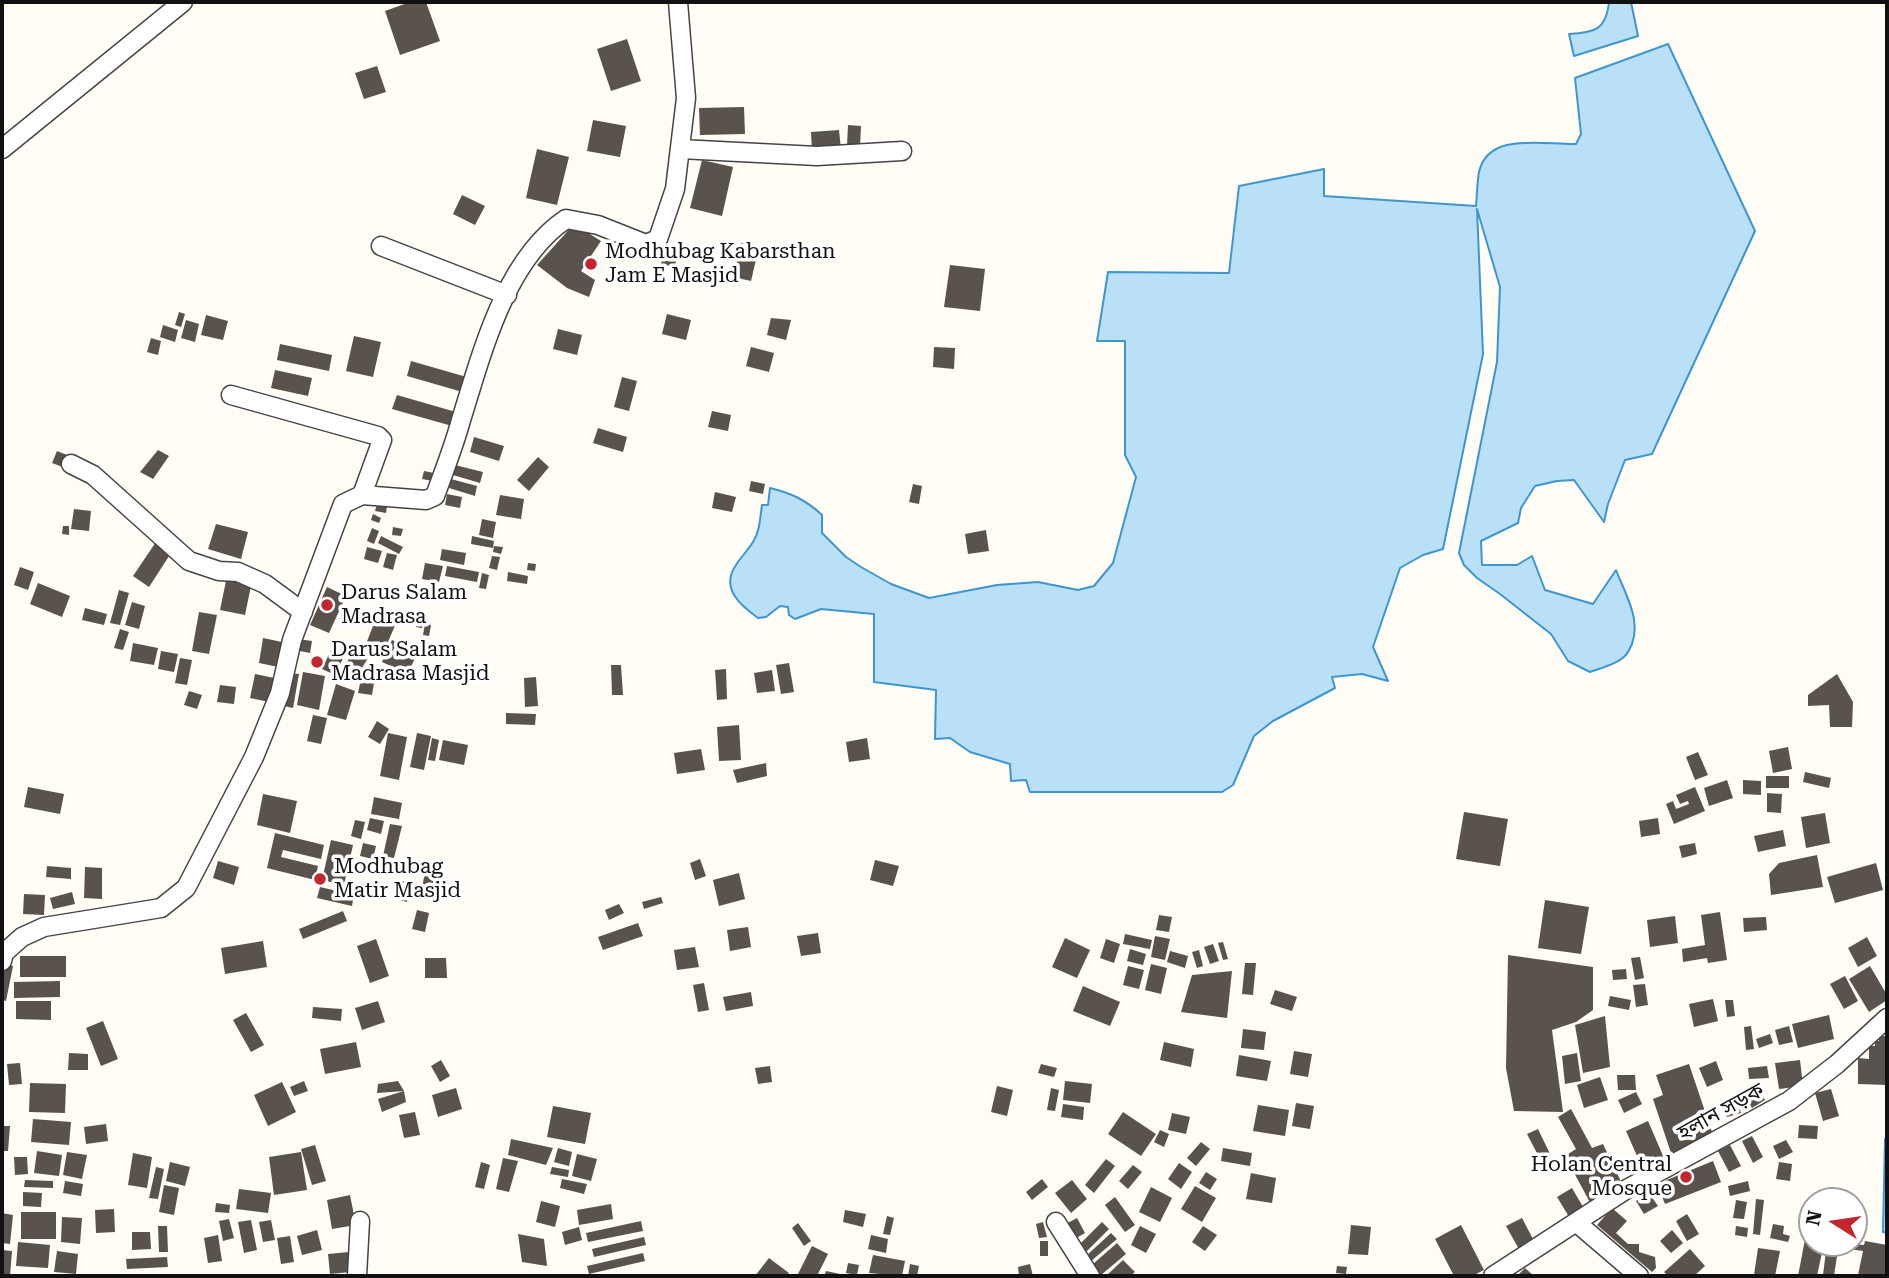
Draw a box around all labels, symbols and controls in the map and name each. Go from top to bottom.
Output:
place label: Modhubag Kabarsthan Jam E Masjid [605,239,836,289]
marker: Modhubag Kabarsthan Jam E Masjid [583,256,599,272]
place label: Darus Salam Madrasa [341,580,467,630]
marker: Darus Salam Madrasa [319,597,335,613]
place label: Darus Salam Madrasa Masjid [331,637,489,687]
marker: Darus Salam Madrasa Masjid [309,654,325,670]
place label: Modhubag Matir Masjid [334,854,461,904]
marker: Modhubag Matir Masjid [312,871,328,887]
street label: হলান সড়ক [1673,1078,1769,1146]
place label: Holan Central Mosque [1531,1152,1672,1202]
marker: Holan Central Mosque [1678,1169,1694,1185]
north arrow [1798,1187,1868,1257]
text: N [1801,1208,1827,1228]

